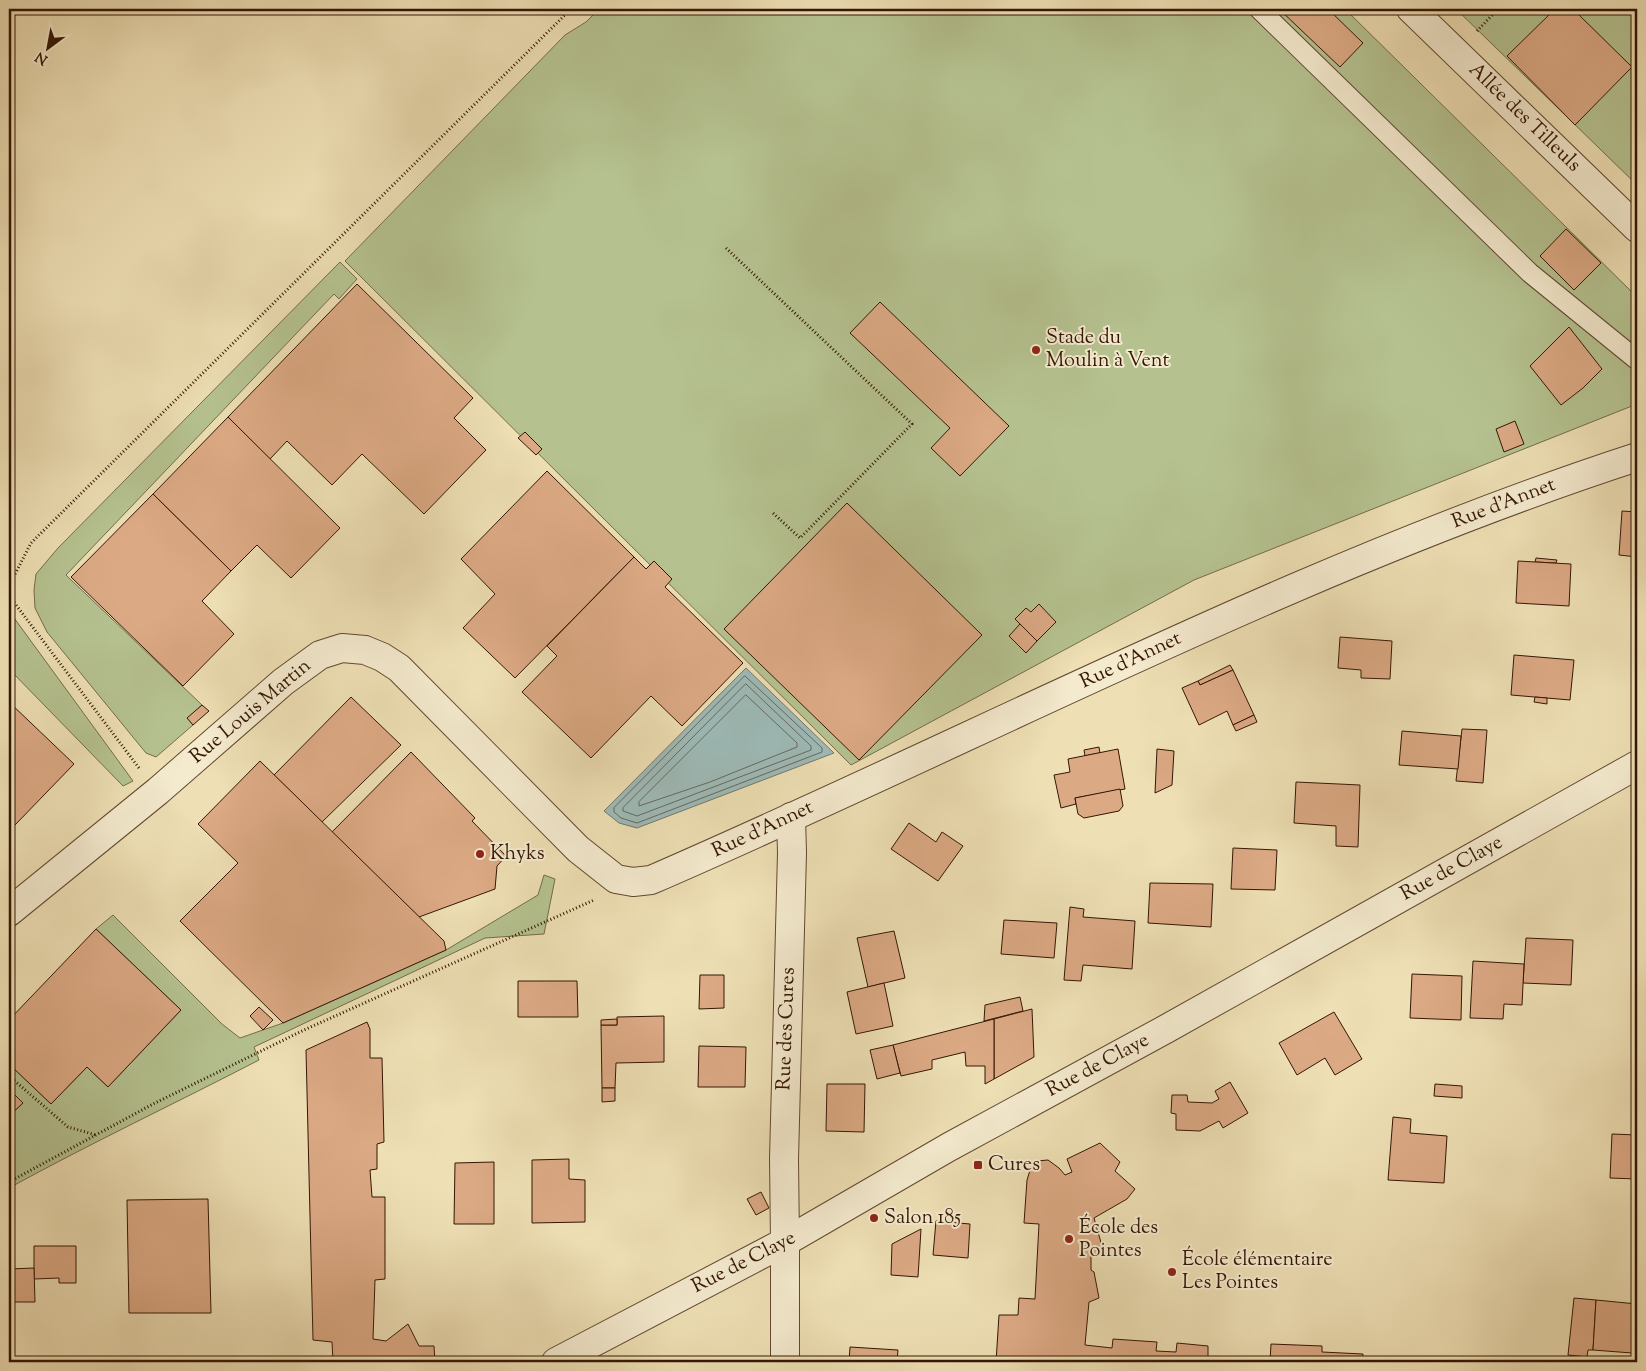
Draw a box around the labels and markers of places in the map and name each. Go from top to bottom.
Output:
place label: Stade du Moulin à Vent [1046,324,1169,376]
marker: Stade du Moulin à Vent [1030,344,1042,356]
place label: Khyks [490,840,545,869]
marker: Khyks [474,848,486,860]
place label: Cures [988,1151,1040,1180]
marker: Cures [972,1159,984,1171]
place label: Salon 185 [884,1204,961,1233]
marker: Salon 185 [868,1212,880,1224]
place label: École des Pointes [1079,1213,1158,1266]
marker: École des Pointes [1063,1233,1075,1245]
place label: École élémentaire Les Pointes [1182,1245,1333,1298]
marker: École élémentaire Les Pointes [1166,1266,1178,1278]

